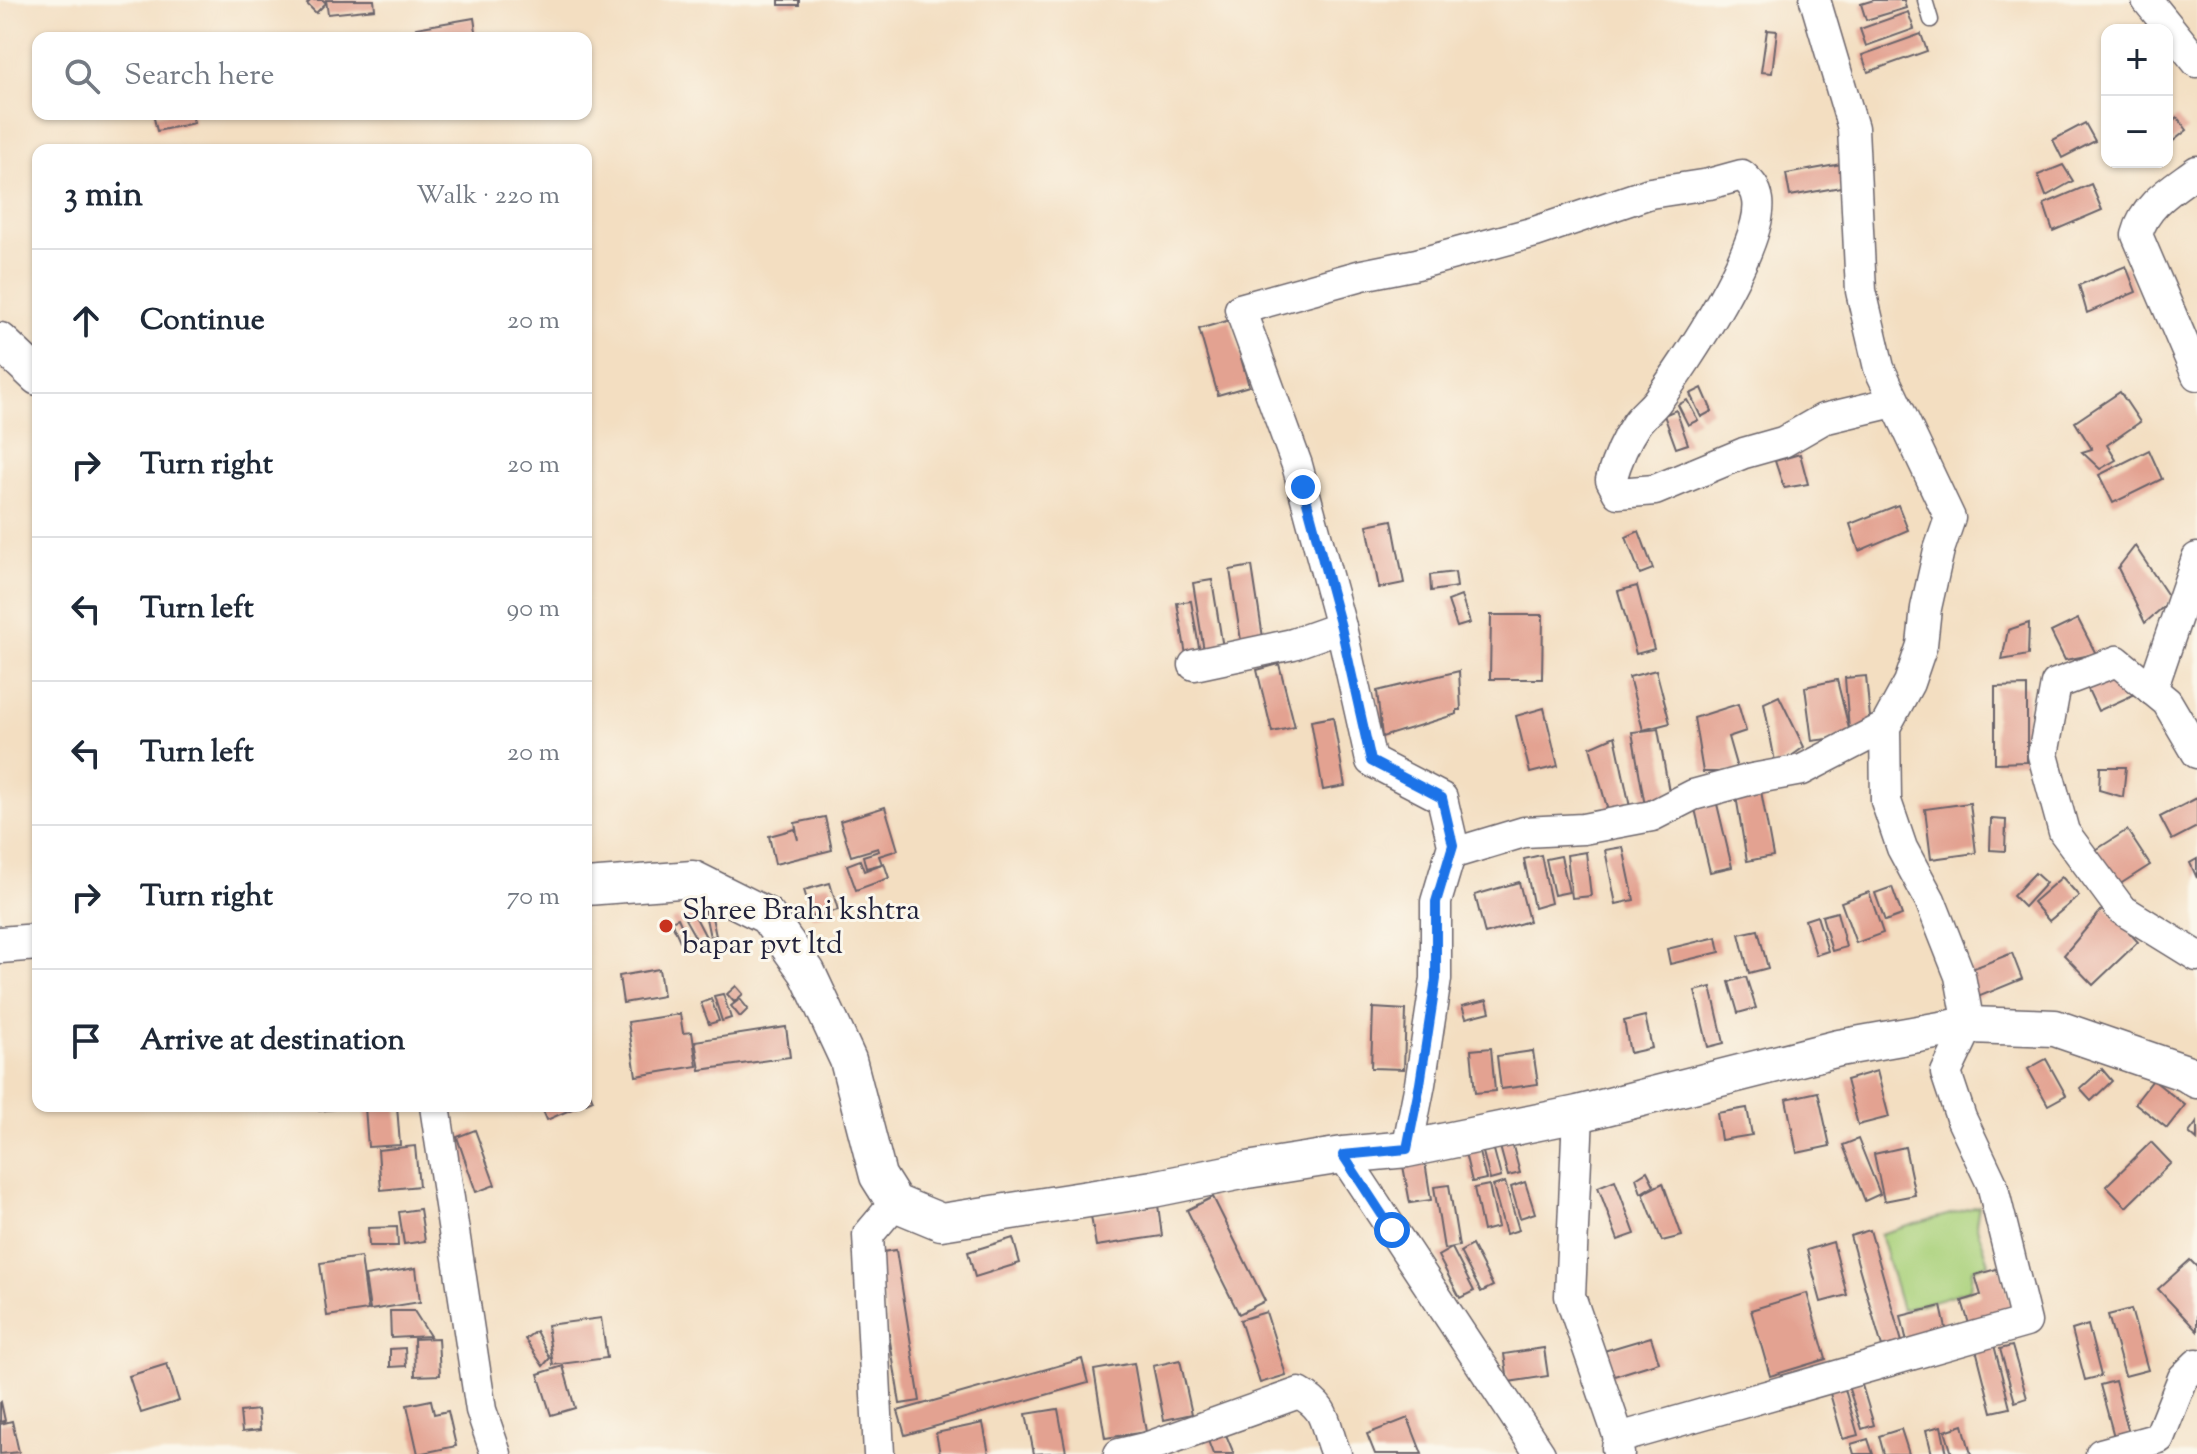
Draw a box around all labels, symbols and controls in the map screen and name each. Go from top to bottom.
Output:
map controls [2101,24,2173,168]
button: + [2101,24,2173,96]
search box [32,32,592,120]
icon: search [60,54,104,98]
text: Search here [124,55,274,98]
button: − [2101,96,2173,168]
text: 3 min [64,172,143,221]
text: Walk · 220 m [416,178,560,215]
icon: ahead [64,299,108,343]
text: Continue [140,300,265,343]
text: 20 m [507,303,560,340]
icon: right [64,443,108,487]
text: Turn right [140,444,273,487]
text: 20 m [507,447,560,484]
route end [1285,469,1321,505]
icon: left [64,587,108,631]
text: Turn left [140,588,254,631]
text: 90 m [507,591,560,628]
icon: left [64,731,108,775]
text: Turn left [140,732,254,775]
text: 20 m [507,735,560,772]
icon: right [64,875,108,919]
text: Turn right [140,876,273,919]
text: 70 m [507,879,560,916]
place label: Shree Brahi kshtra bapar pvt ltd [682,890,920,967]
marker: Shree Brahi kshtra bapar pvt ltd [657,917,675,935]
icon: arrive [64,1019,108,1063]
text: Arrive at destination [140,1020,405,1063]
route start [1374,1212,1410,1248]

